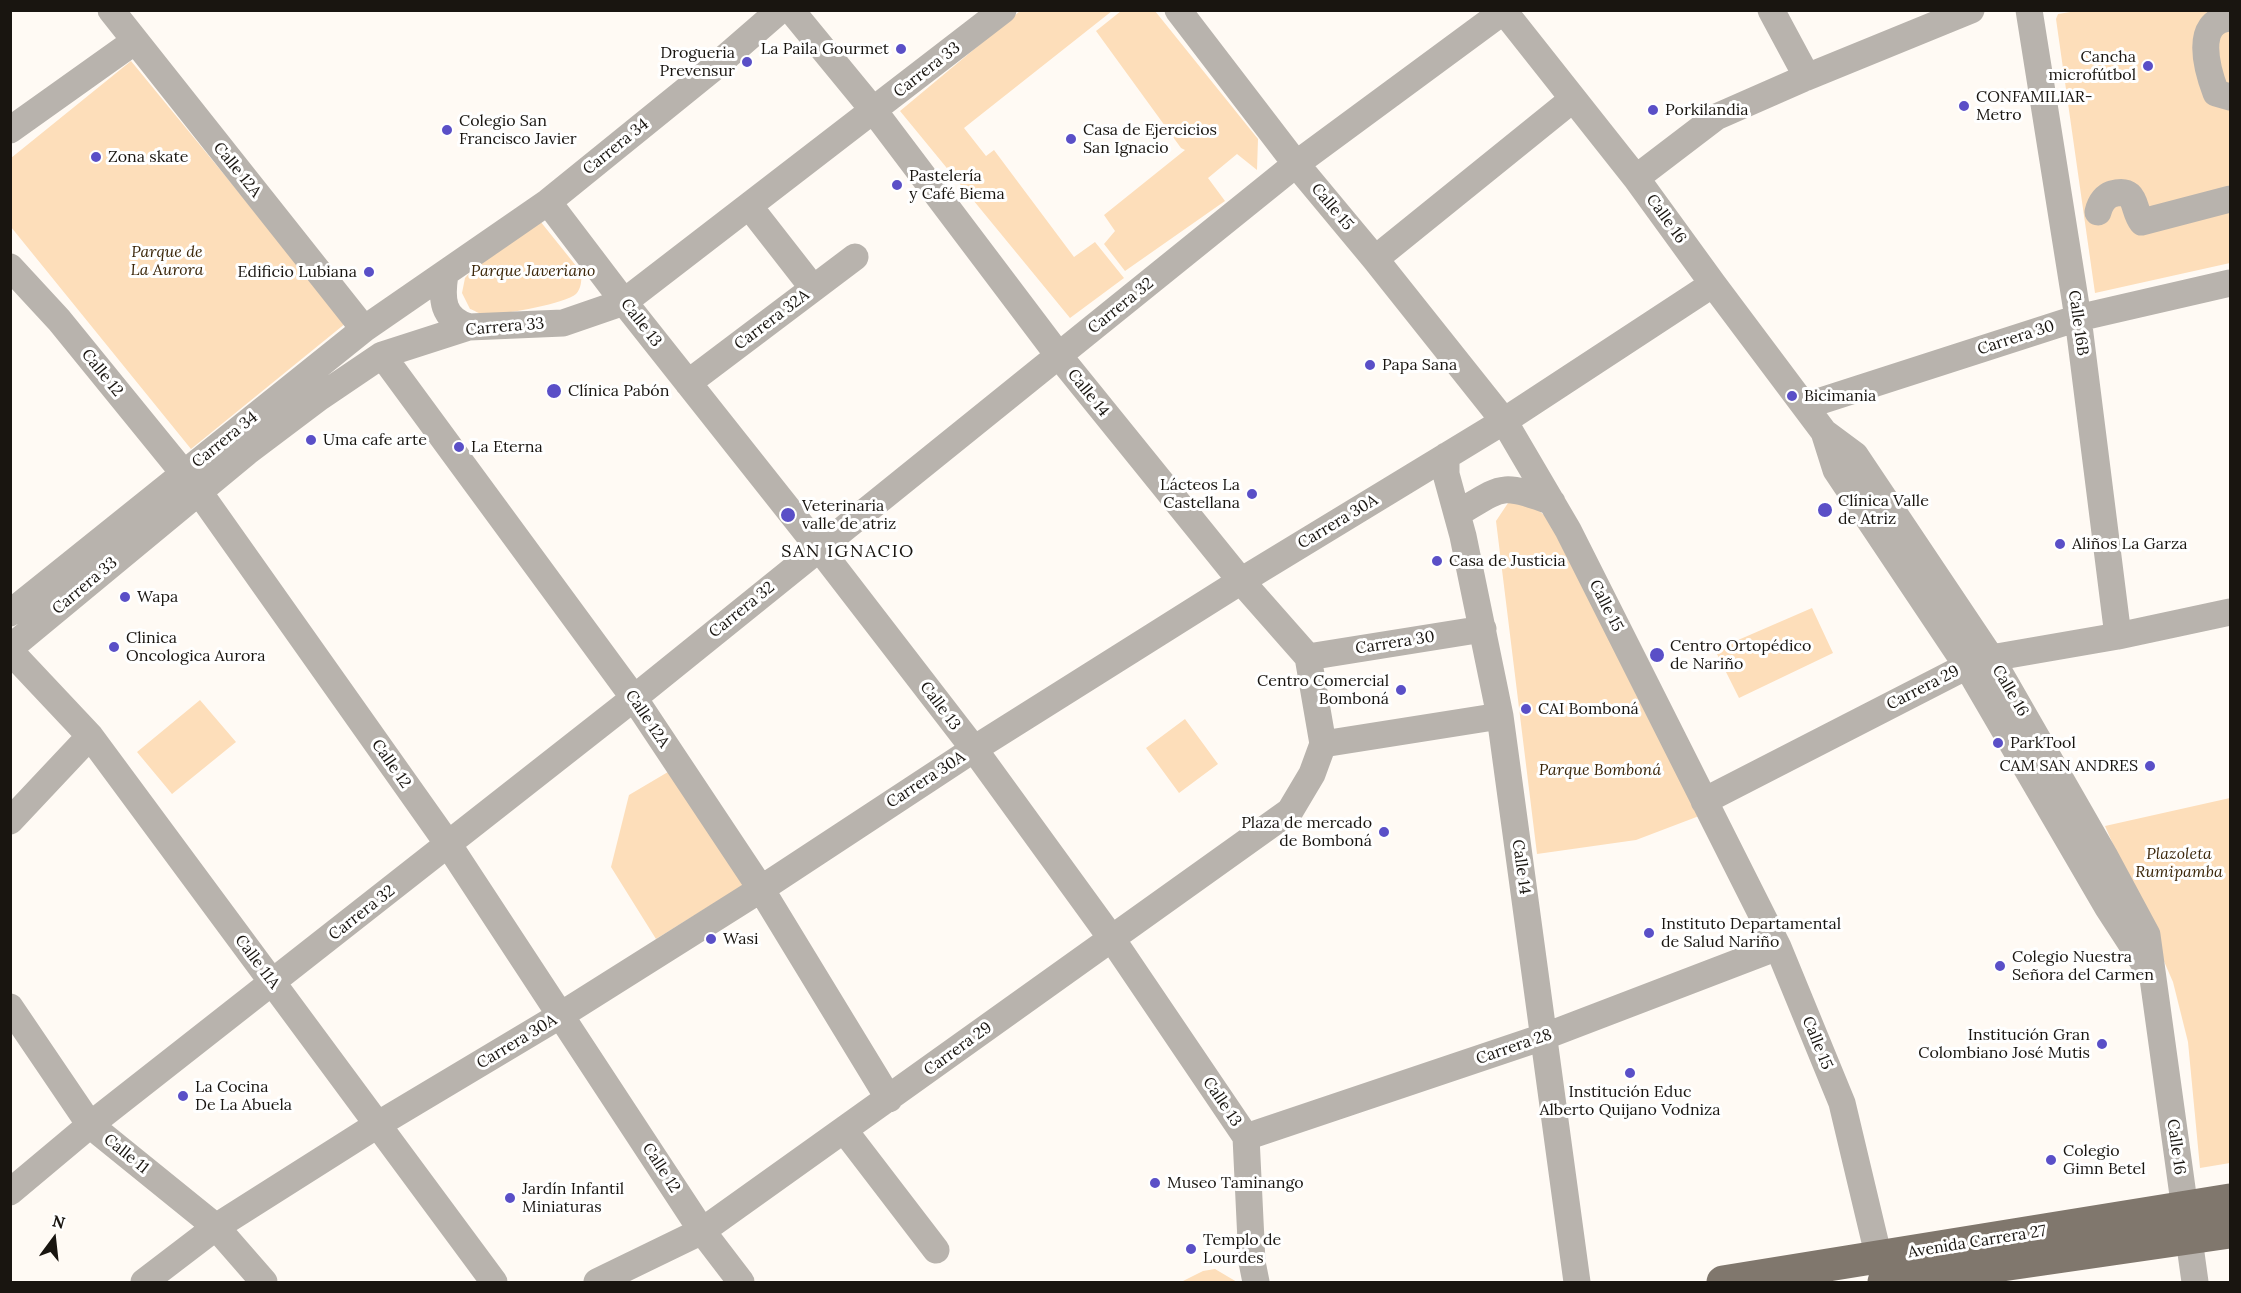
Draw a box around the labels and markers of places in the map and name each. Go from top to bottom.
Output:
place label: La Paila Gourmet [761,39,889,59]
marker: La Paila Gourmet [894,42,908,56]
place label: Drogueria Prevensur [660,43,735,81]
place label: Cancha microfútbol [2048,47,2136,85]
marker: Drogueria Prevensur [740,55,754,69]
marker: Cancha microfútbol [2141,59,2155,73]
place label: CONFAMILIAR- Metro [1976,87,2093,125]
marker: CONFAMILIAR- Metro [1957,99,1971,113]
place label: Porkilandia [1665,100,1748,120]
marker: Porkilandia [1646,103,1660,117]
place label: Colegio San Francisco Javier [459,111,577,149]
place label: Casa de Ejercicios San Ignacio [1083,120,1217,158]
marker: Colegio San Francisco Javier [440,123,454,137]
marker: Casa de Ejercicios San Ignacio [1064,132,1078,146]
place label: Zona skate [108,147,188,167]
marker: Zona skate [89,150,103,164]
place label: Pastelería y Café Biema [909,166,1005,204]
marker: Pastelería y Café Biema [890,178,904,192]
place label: Edificio Lubiana [238,262,357,282]
marker: Edificio Lubiana [362,265,376,279]
place label: Papa Sana [1382,355,1457,375]
marker: Papa Sana [1363,358,1377,372]
place label: Clínica Pabón [568,381,669,401]
marker: Clínica Pabón [545,382,563,400]
place label: Bicimania [1804,386,1876,406]
marker: Bicimania [1785,389,1799,403]
place label: Uma cafe arte [323,430,427,450]
marker: Uma cafe arte [304,433,318,447]
place label: La Eterna [471,437,543,457]
marker: La Eterna [452,440,466,454]
place label: Lácteos La Castellana [1160,475,1240,513]
marker: Lácteos La Castellana [1245,487,1259,501]
place label: Clínica Valle de Atriz [1838,491,1929,529]
place label: Veterinaria valle de atriz [802,496,896,534]
marker: Clínica Valle de Atriz [1816,501,1834,519]
marker: Veterinaria valle de atriz [779,506,797,524]
place label: Aliños La Garza [2072,534,2187,554]
marker: Aliños La Garza [2053,537,2067,551]
place label: Casa de Justicia [1449,551,1566,571]
marker: Casa de Justicia [1430,554,1444,568]
place label: Wapa [137,587,178,607]
marker: Wapa [118,590,132,604]
place label: Clinica Oncologica Aurora [126,628,265,666]
place label: Centro Ortopédico de Nariño [1670,636,1811,674]
marker: Clinica Oncologica Aurora [107,640,121,654]
marker: Centro Ortopédico de Nariño [1648,646,1666,664]
place label: Centro Comercial Bomboná [1257,671,1389,709]
marker: Centro Comercial Bomboná [1394,683,1408,697]
place label: CAI Bomboná [1538,699,1639,719]
marker: CAI Bomboná [1519,702,1533,716]
place label: ParkTool [2010,733,2076,753]
marker: ParkTool [1991,736,2005,750]
place label: CAM SAN ANDRES [2000,756,2138,776]
marker: CAM SAN ANDRES [2143,759,2157,773]
place label: Plaza de mercado de Bomboná [1241,813,1372,851]
marker: Plaza de mercado de Bomboná [1377,825,1391,839]
place label: Instituto Departamental de Salud Nariño [1661,914,1841,952]
marker: Instituto Departamental de Salud Nariño [1642,926,1656,940]
place label: Wasi [723,929,758,949]
marker: Wasi [704,932,718,946]
place label: Colegio Nuestra Señora del Carmen [2012,947,2154,985]
marker: Colegio Nuestra Señora del Carmen [1993,959,2007,973]
place label: Institución Gran Colombiano José Mutis [1918,1025,2090,1063]
marker: Institución Gran Colombiano José Mutis [2095,1037,2109,1051]
marker: Institución Educ Alberto Quijano Vodniza [1623,1066,1637,1080]
place label: La Cocina De La Abuela [195,1077,292,1115]
place label: Institución Educ Alberto Quijano Vodniza [1539,1082,1721,1120]
marker: La Cocina De La Abuela [176,1089,190,1103]
place label: Colegio Gimn Betel [2063,1141,2146,1179]
marker: Colegio Gimn Betel [2044,1153,2058,1167]
place label: Museo Taminango [1167,1173,1304,1193]
marker: Museo Taminango [1148,1176,1162,1190]
place label: Jardín Infantil Miniaturas [522,1179,624,1217]
marker: Jardín Infantil Miniaturas [503,1191,517,1205]
place label: Templo de Lourdes [1203,1230,1281,1268]
marker: Templo de Lourdes [1184,1242,1198,1256]

